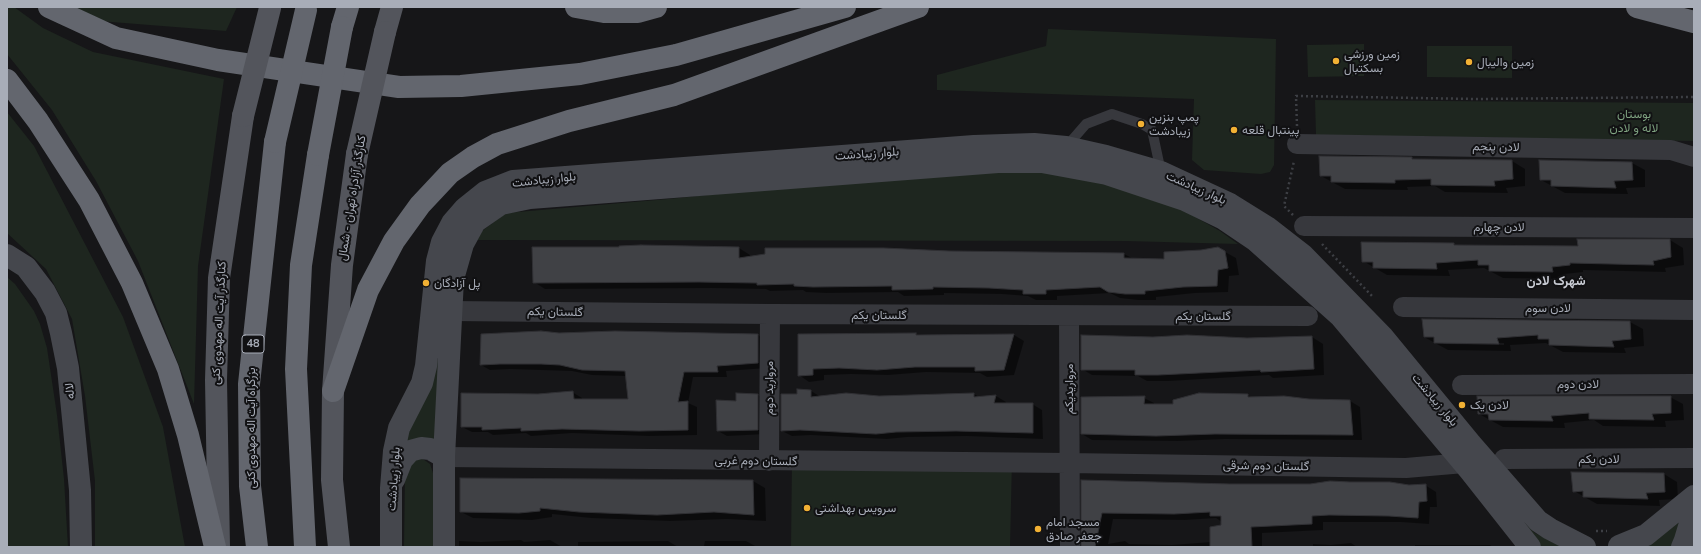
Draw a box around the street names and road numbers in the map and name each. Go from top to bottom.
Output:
street label: کنارگذر آزادراه تهران - شمال [335,134,369,262]
street label: لادن پنجم [1472,139,1520,155]
street label: بلوار زیبادشت [834,145,900,163]
street label: بلوار زیبادشت [1164,168,1228,208]
street label: بلوار زیبادشت [511,169,577,191]
street label: لادن چهارم [1473,220,1525,234]
street label: کنارگذر آیت اله مهدوی کنی [209,261,229,385]
street label: لادن سوم [1525,301,1571,315]
street label: گلستان یکم [527,304,583,320]
street label: گلستان یکم [851,308,907,322]
street label: گلستان یکم [1175,309,1231,323]
road number: 48 [242,335,264,353]
street label: مروارید دوم [762,361,776,415]
street label: مرواریدیکم [1062,364,1076,414]
street label: بزرگراه آیت اله مهدوی کنی [244,368,258,488]
street label: بلوار زیبادشت [1409,371,1461,429]
street label: لادن دوم [1557,377,1599,391]
street label: لاله [62,382,78,400]
street label: بلوار زیبادشت [385,446,403,512]
street label: لادن یکم [1578,452,1620,466]
street label: گلستان دوم غربی [715,453,797,469]
street label: گلستان دوم شرقی [1223,458,1309,474]

